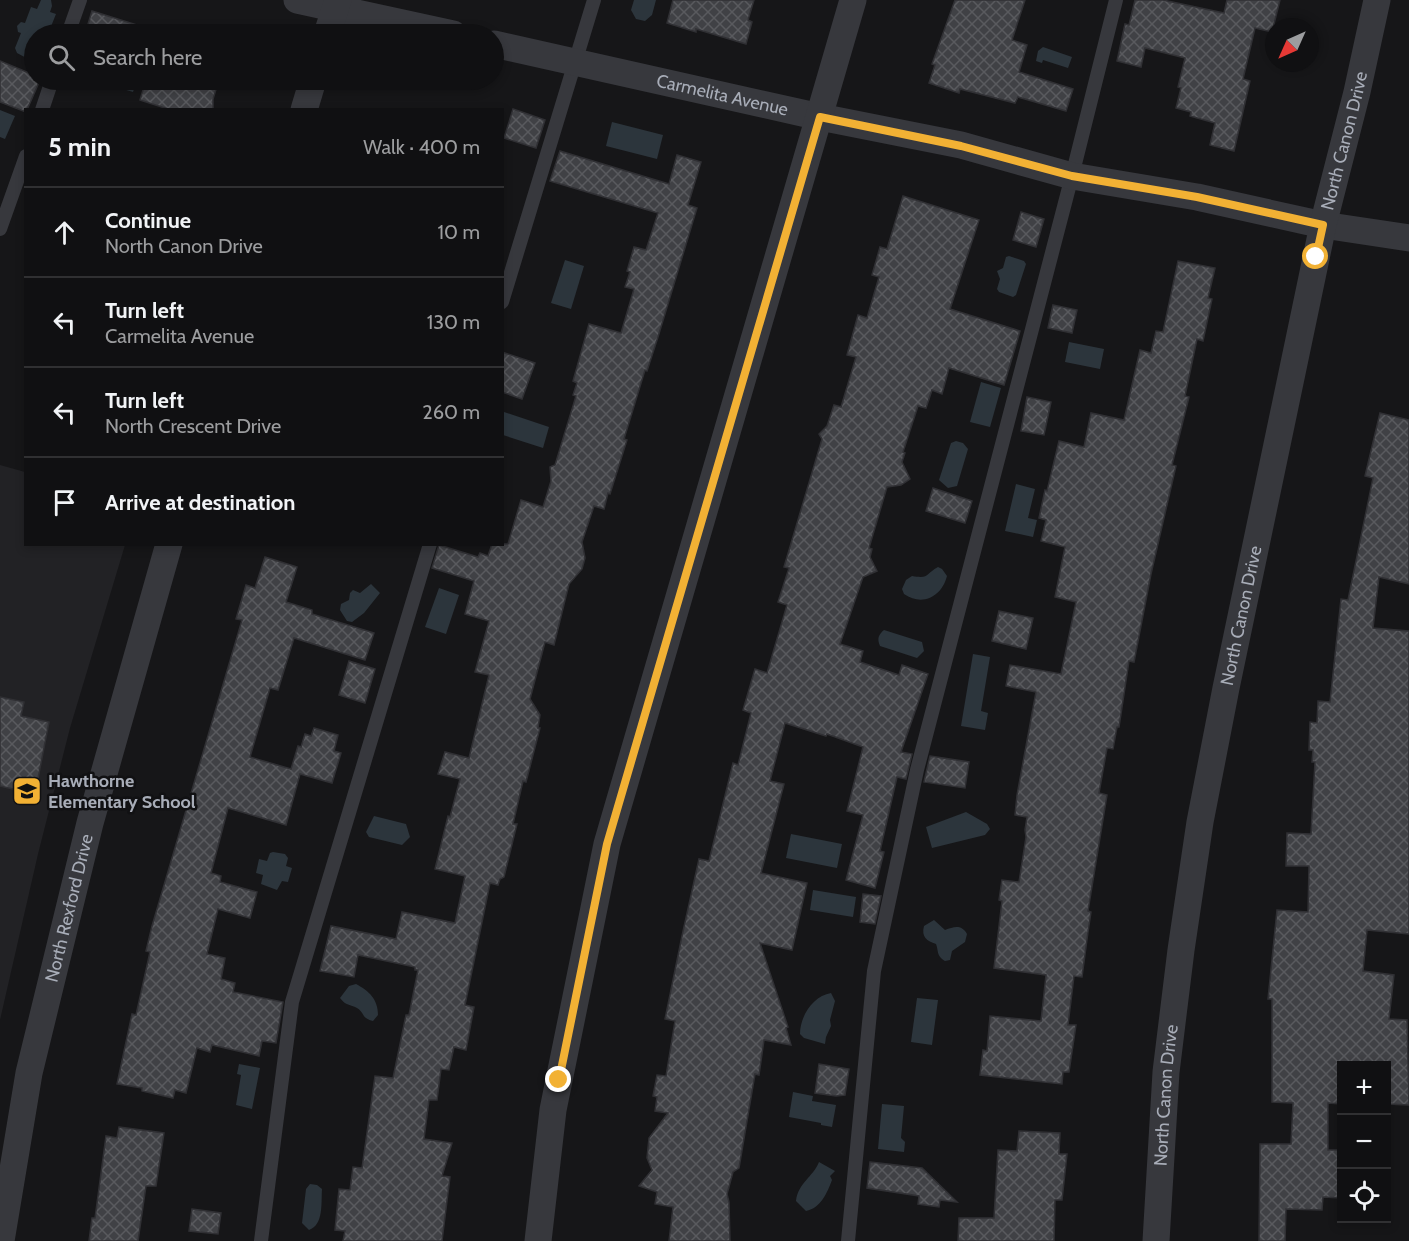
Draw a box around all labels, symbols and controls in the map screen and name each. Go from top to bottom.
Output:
north arrow [1265,18,1319,72]
search box [24,24,504,90]
icon: search [45,41,78,74]
text: Search here [93,44,202,71]
street label: North Canon Drive [1316,69,1372,212]
street label: Carmelita Avenue [654,70,790,121]
text: 5 min [48,131,111,163]
text: Walk · 400 m [363,135,480,159]
text: Continue [105,207,191,234]
icon: ahead [48,216,81,249]
text: 10 m [437,220,480,244]
text: North Canon Drive [105,234,263,258]
route start [1302,243,1328,269]
text: Turn left [105,297,184,324]
icon: left [48,306,81,339]
text: 130 m [427,310,480,334]
text: Carmelita Avenue [105,324,254,348]
text: Turn left [105,387,184,414]
icon: left [48,396,81,429]
text: 260 m [422,400,480,424]
text: North Crescent Drive [105,414,281,438]
icon: arrive [48,486,81,519]
text: Arrive at destination [105,489,295,516]
street label: North Canon Drive [1216,544,1266,688]
place label: Hawthorne Elementary School [48,770,196,813]
school or university icon: Hawthorne Elementary School [11,775,43,807]
street label: North Rexford Drive [41,832,98,984]
street label: North Canon Drive [1149,1023,1183,1167]
map controls [1337,1061,1391,1223]
button: + [1337,1061,1391,1115]
route end [545,1066,571,1092]
button: − [1337,1115,1391,1169]
button: locate [1337,1169,1391,1223]

